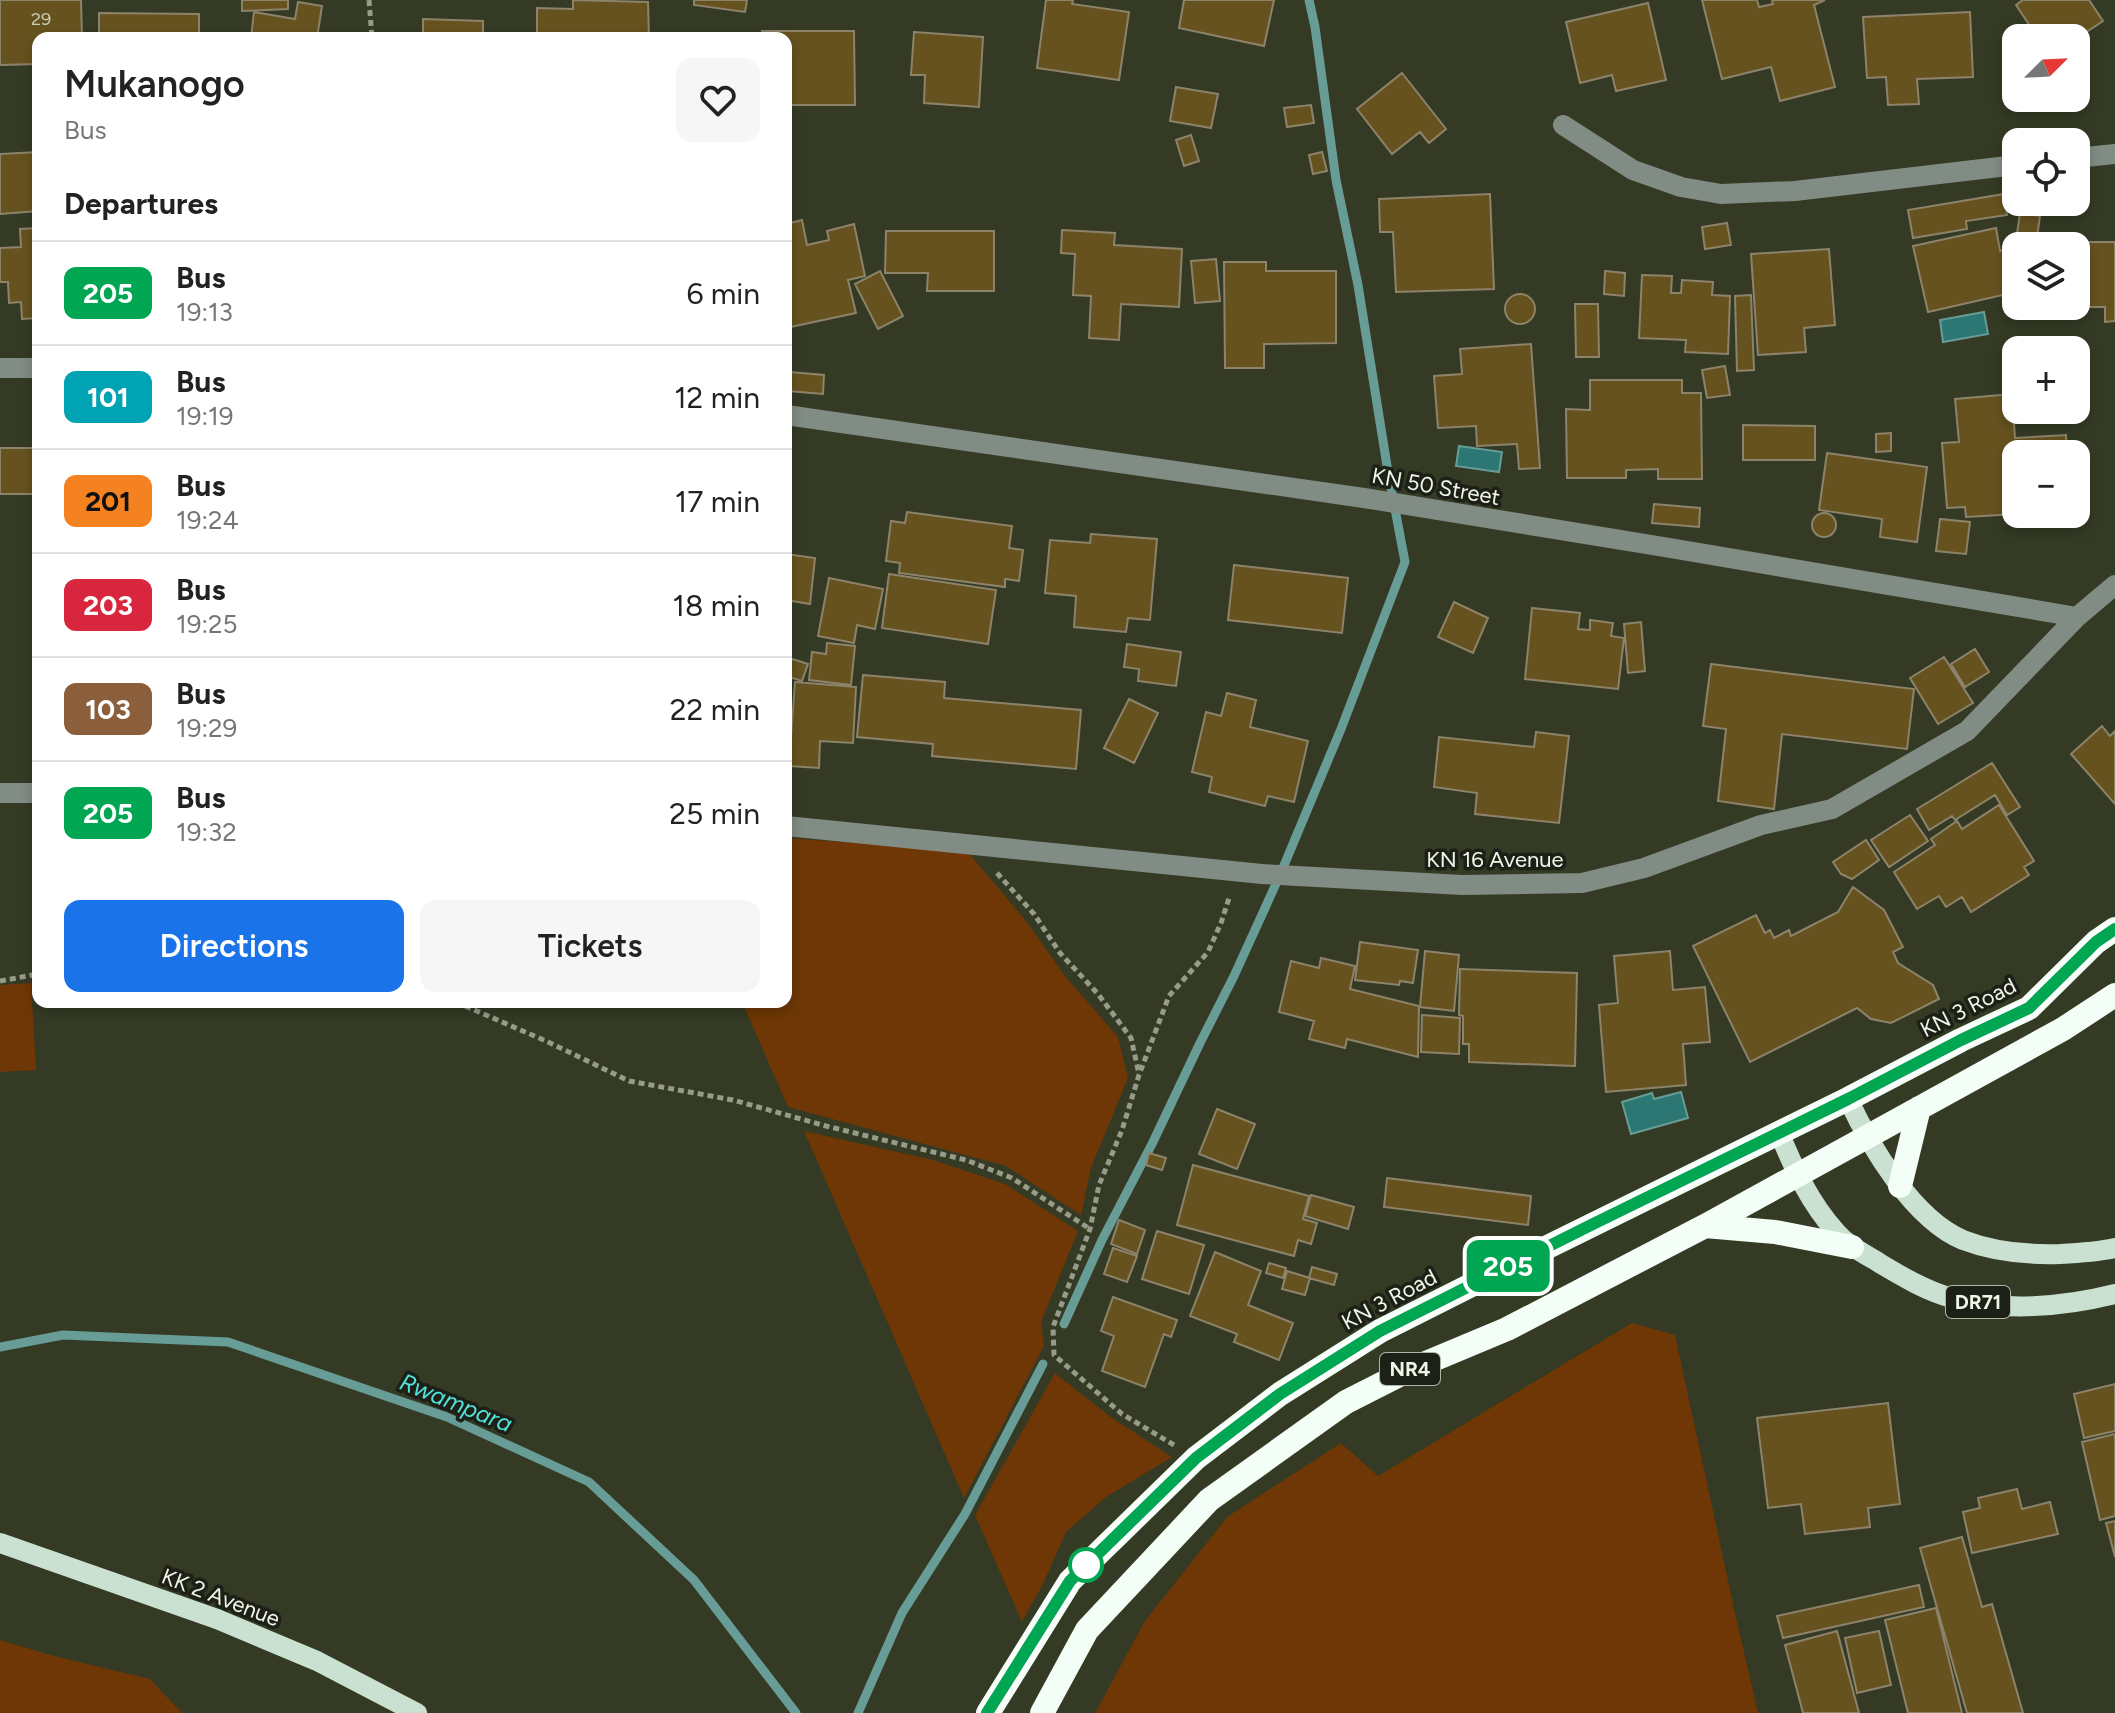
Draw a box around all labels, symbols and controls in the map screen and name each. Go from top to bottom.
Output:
house number: 29 [31,8,51,30]
north arrow [2002,24,2090,112]
map controls [2002,24,2090,528]
button: heart [676,58,760,142]
text: Mukanogo [64,61,245,107]
text: Bus [64,114,107,146]
button: locate [2002,128,2090,216]
text: Departures [64,185,218,222]
button: layers [2002,232,2090,320]
text: Bus [176,259,225,296]
text: 6 min [686,275,760,312]
text: 205 [83,276,133,310]
text: 19:13 [176,296,233,328]
button: + [2002,336,2090,424]
text: Bus [176,363,225,400]
text: 12 min [674,379,760,416]
text: 101 [87,380,129,414]
text: 19:19 [176,400,234,432]
button: − [2002,440,2090,528]
street label: KN 50 Street [1370,462,1502,511]
text: Bus [176,467,225,504]
text: 17 min [675,483,760,520]
text: 201 [85,484,131,518]
text: 19:24 [176,504,239,536]
text: Bus [176,571,225,608]
text: 18 min [673,587,760,624]
text: 203 [83,588,133,622]
text: 19:25 [176,608,238,640]
text: Bus [176,675,225,712]
text: 22 min [670,691,760,728]
text: 103 [85,692,131,726]
text: 19:29 [176,712,237,744]
text: Bus [176,779,225,816]
text: 25 min [669,795,760,832]
text: 205 [83,796,133,830]
text: 19:32 [176,816,237,848]
street label: KN 16 Avenue [1426,846,1564,873]
button: Directions [64,900,404,992]
button: Tickets [420,900,760,992]
street label: KN 3 Road [1916,972,2021,1043]
line badge: 205 [1462,1240,1554,1292]
text: 205 [1483,1249,1533,1283]
street label: KN 3 Road [1337,1263,1441,1336]
road number: DR71 [1946,1286,2010,1318]
road number: NR4 [1380,1353,1440,1385]
water label: Rwampara [396,1367,517,1438]
unlabelled marker [1069,1548,1103,1582]
street label: KK 2 Avenue [158,1563,284,1632]

